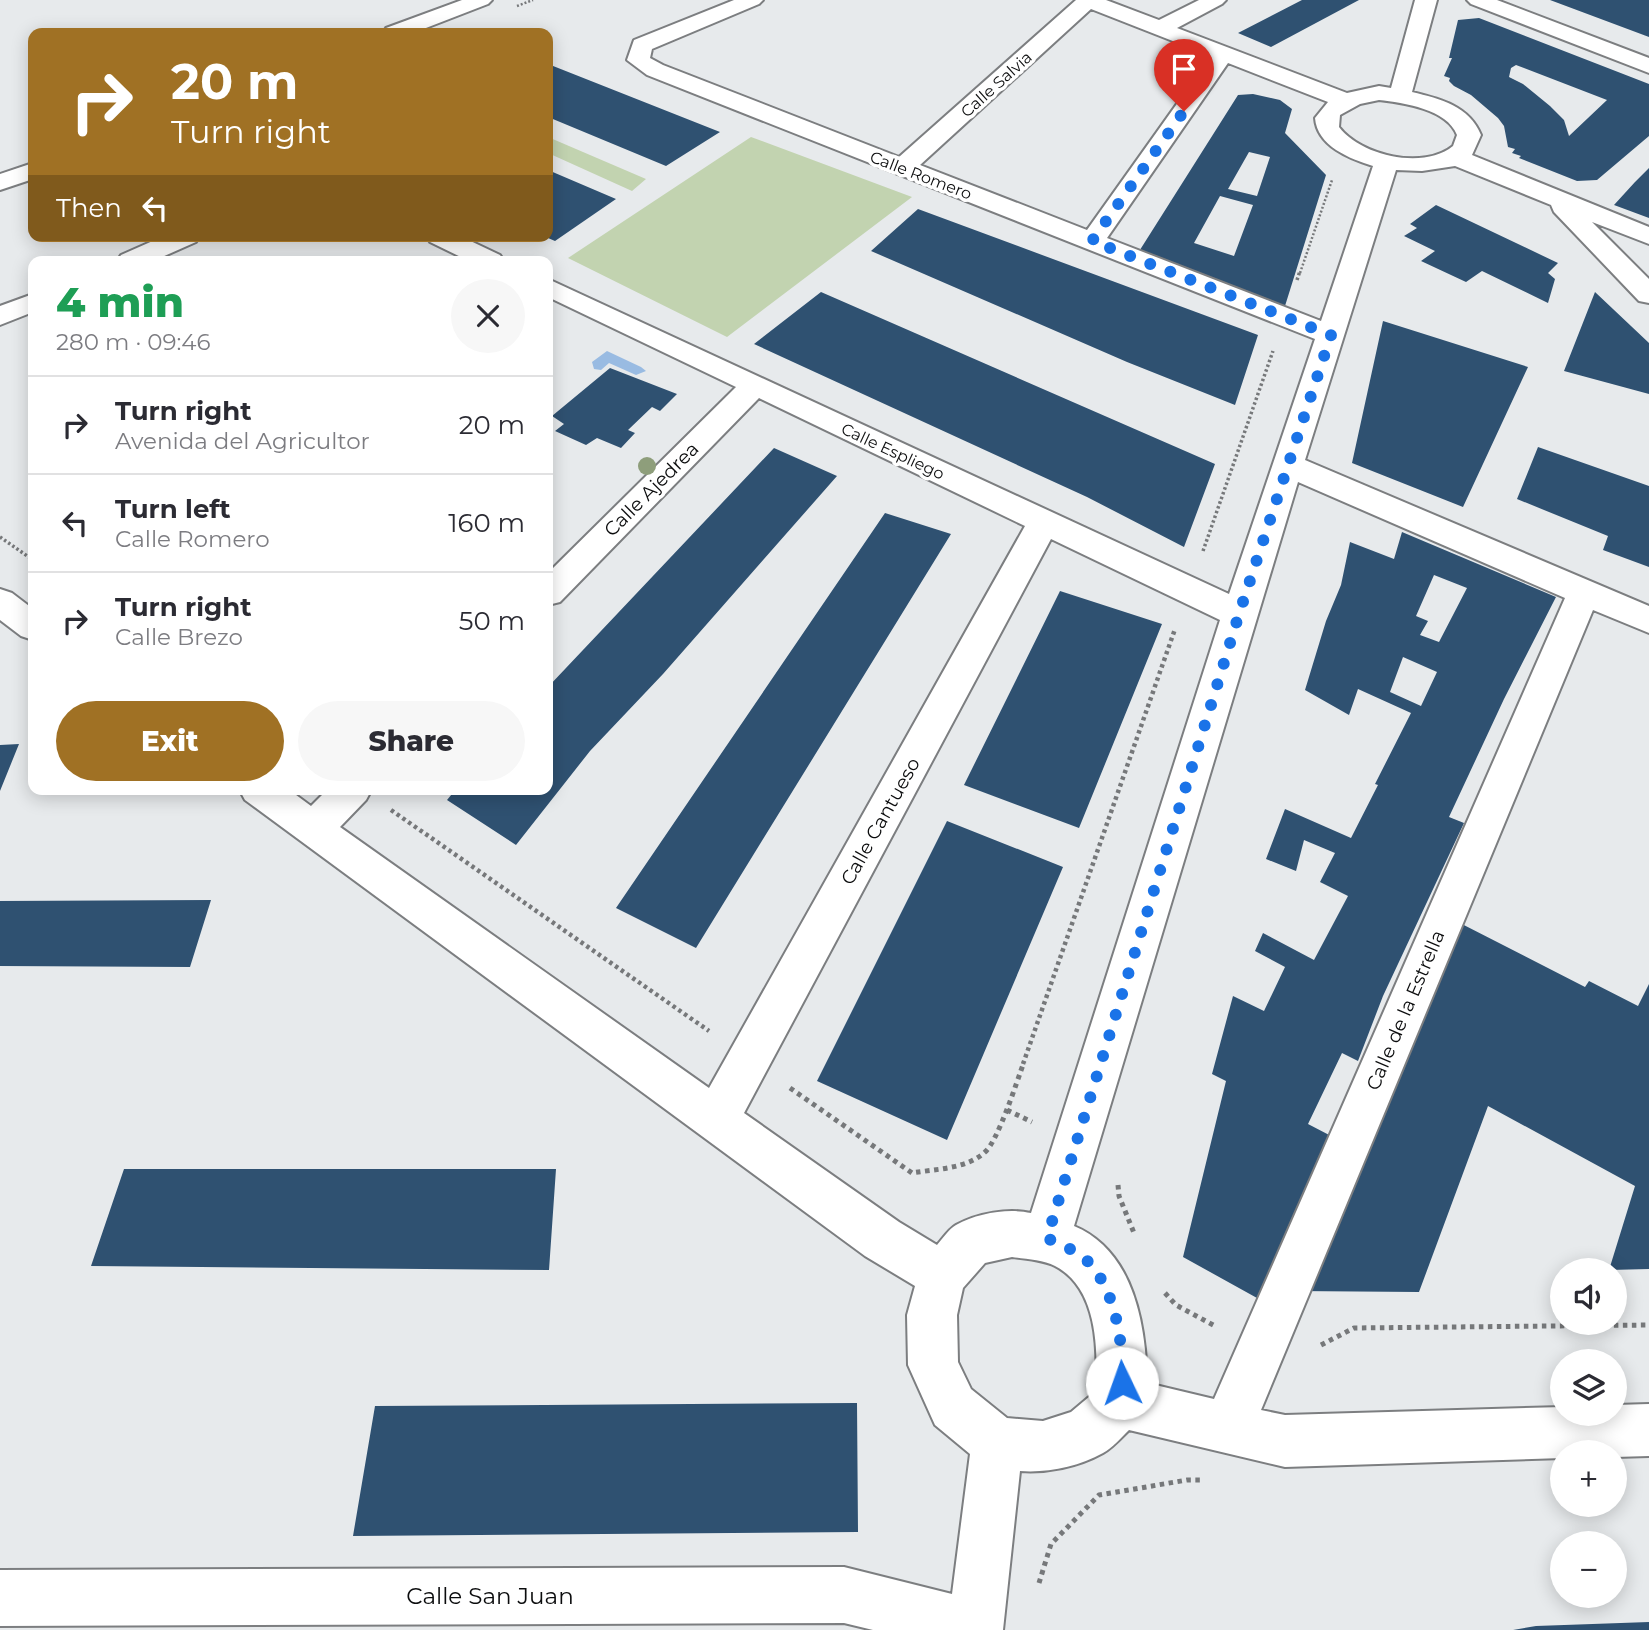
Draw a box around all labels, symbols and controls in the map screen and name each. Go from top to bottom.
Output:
pin [1154,39,1214,111]
street label: Calle Salvia [957,47,1036,121]
icon: arrive [1165,50,1203,88]
text: 20 m [171,52,298,111]
icon: right [56,56,147,147]
text: Turn right [171,112,331,151]
street label: Calle Romero [867,147,974,204]
icon: left [136,189,174,227]
text: Then [56,192,122,224]
text: 4 min [56,276,184,328]
button: close [451,279,525,353]
text: 280 m · 09:46 [56,328,211,356]
text: Turn right [115,395,251,427]
icon: right [56,406,94,444]
text: 20 m [459,409,525,441]
street label: Calle Espliego [838,419,947,484]
text: Avenida del Agricultor [115,427,370,455]
street label: Calle Ajedrea [599,437,703,541]
text: Turn left [115,493,231,525]
icon: left [56,504,94,542]
text: 160 m [448,507,525,539]
text: Calle Romero [115,525,270,553]
text: Turn right [115,591,251,623]
icon: right [56,602,94,640]
text: 50 m [459,605,525,637]
text: Calle Brezo [115,623,243,651]
button: Exit [56,701,284,781]
button: Share [298,701,525,781]
street label: Calle Cantueso [836,754,925,889]
street label: Calle de la Estrella [1361,927,1450,1094]
map controls [1550,1258,1627,1608]
button: sound [1550,1258,1627,1335]
position arrow [1085,1346,1159,1420]
button: layers [1550,1349,1627,1426]
button: + [1550,1440,1627,1517]
button: − [1550,1531,1627,1608]
street label: Calle San Juan [406,1582,574,1610]

